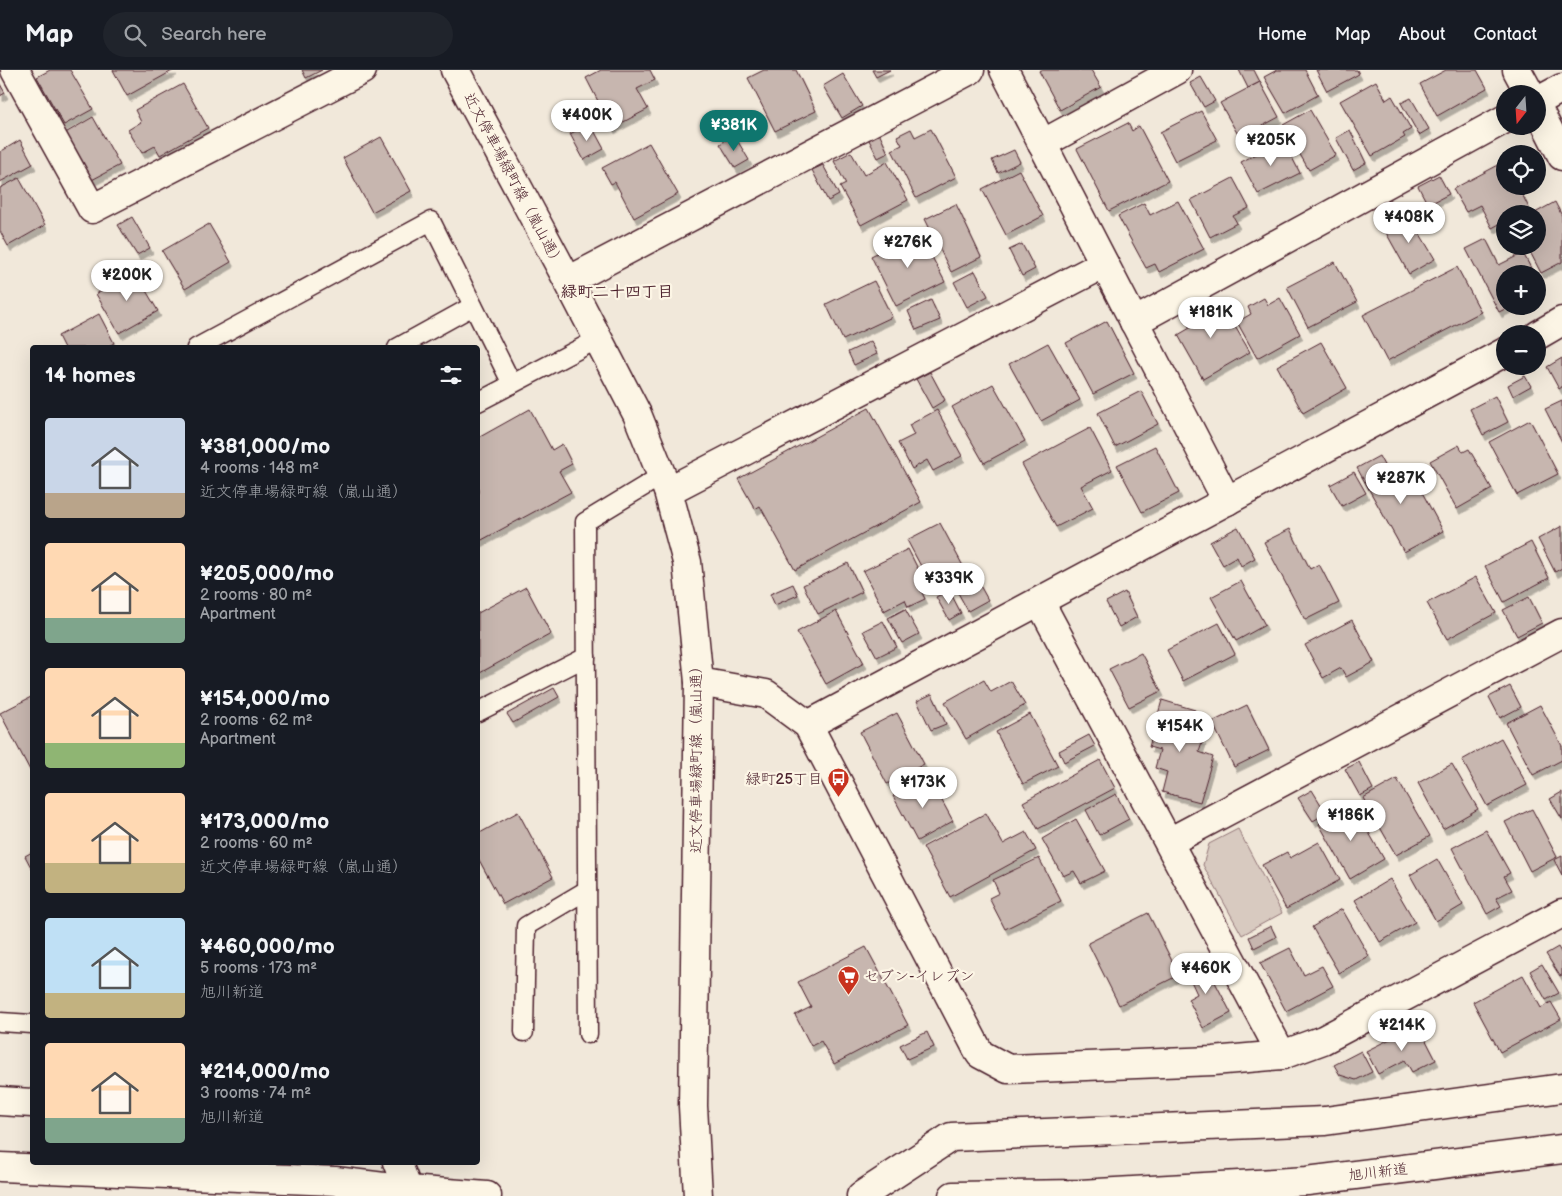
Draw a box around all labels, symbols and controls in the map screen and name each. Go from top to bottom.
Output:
search box [103,12,453,57]
text: Map [25,20,73,49]
icon: search [121,21,149,49]
text: Search here [161,23,267,46]
text: Home [1258,24,1307,45]
text: Map [1335,24,1371,45]
text: About [1399,24,1446,45]
text: Contact [1474,24,1537,45]
north arrow [1496,85,1546,135]
map controls [1496,85,1546,375]
street label: 近文停車場緑町線（嵐山通） [459,90,568,271]
pin: ¥400K [552,100,622,142]
text: ¥400K [562,106,612,125]
pin: ¥381K [699,109,769,152]
text: ¥381K [711,116,757,135]
pin: ¥205K [1236,124,1306,167]
text: ¥205K [1246,131,1296,150]
button: locate [1496,145,1546,195]
pin: ¥408K [1374,202,1444,244]
button: layers [1496,205,1546,255]
text: ¥408K [1384,208,1434,227]
pin: ¥276K [873,226,943,269]
text: ¥276K [884,233,932,252]
pin: ¥200K [92,260,162,302]
button: + [1496,265,1546,315]
text: ¥200K [102,266,152,285]
district label: 緑町二十四丁目 [561,283,673,302]
pin: ¥181K [1176,296,1246,339]
text: ¥181K [1189,303,1233,322]
button: − [1496,325,1546,375]
icon: filters [437,361,465,389]
text: 14 homes [45,363,136,388]
text: ¥381,000/mo [200,434,330,459]
icon: home [85,438,145,498]
text: 4 rooms · 148 m² [200,459,319,478]
pin: ¥287K [1366,462,1436,505]
text: ¥287K [1377,469,1425,488]
text: 近文停車場緑町線（嵐山通） [200,483,408,502]
text: ¥205,000/mo [200,561,334,586]
pin: ¥339K [914,562,984,605]
icon: home [85,563,145,623]
text: ¥339K [925,569,973,588]
text: 2 rooms · 80 m² [200,586,312,605]
text: Apartment [200,605,276,624]
street label: 近文停車場緑町線（嵐山通） [687,658,706,854]
text: ¥154,000/mo [200,686,330,711]
icon: home [85,688,145,748]
pin: ¥154K [1145,710,1215,753]
text: 2 rooms · 62 m² [200,711,313,730]
text: ¥154K [1157,717,1203,736]
text: Apartment [200,730,276,749]
pin: ¥173K [888,766,958,809]
bus stop icon: 緑町25丁目 [827,767,851,798]
place label: 緑町25丁目 [746,770,823,789]
text: ¥173K [900,773,946,792]
pin: ¥186K [1316,800,1386,842]
text: ¥186K [1328,806,1374,825]
text: ¥173,000/mo [200,809,329,834]
icon: home [85,813,145,873]
text: 2 rooms · 60 m² [200,834,313,853]
text: 近文停車場緑町線（嵐山通） [200,858,408,877]
text: ¥460,000/mo [200,934,335,959]
icon: home [85,938,145,998]
pin: ¥460K [1171,952,1241,995]
text: 5 rooms · 173 m² [200,959,317,978]
text: ¥460K [1181,959,1231,978]
supermarket icon: セブン-イレブン [836,964,860,995]
place label: セブン-イレブン [864,967,975,986]
text: 旭川新道 [200,983,264,1002]
pin: ¥214K [1367,1010,1437,1052]
text: ¥214K [1379,1016,1425,1035]
text: ¥214,000/mo [200,1059,330,1084]
icon: home [85,1063,145,1123]
text: 3 rooms · 74 m² [200,1084,311,1103]
text: 旭川新道 [200,1108,264,1127]
street label: 旭川新道 [1347,1159,1409,1186]

